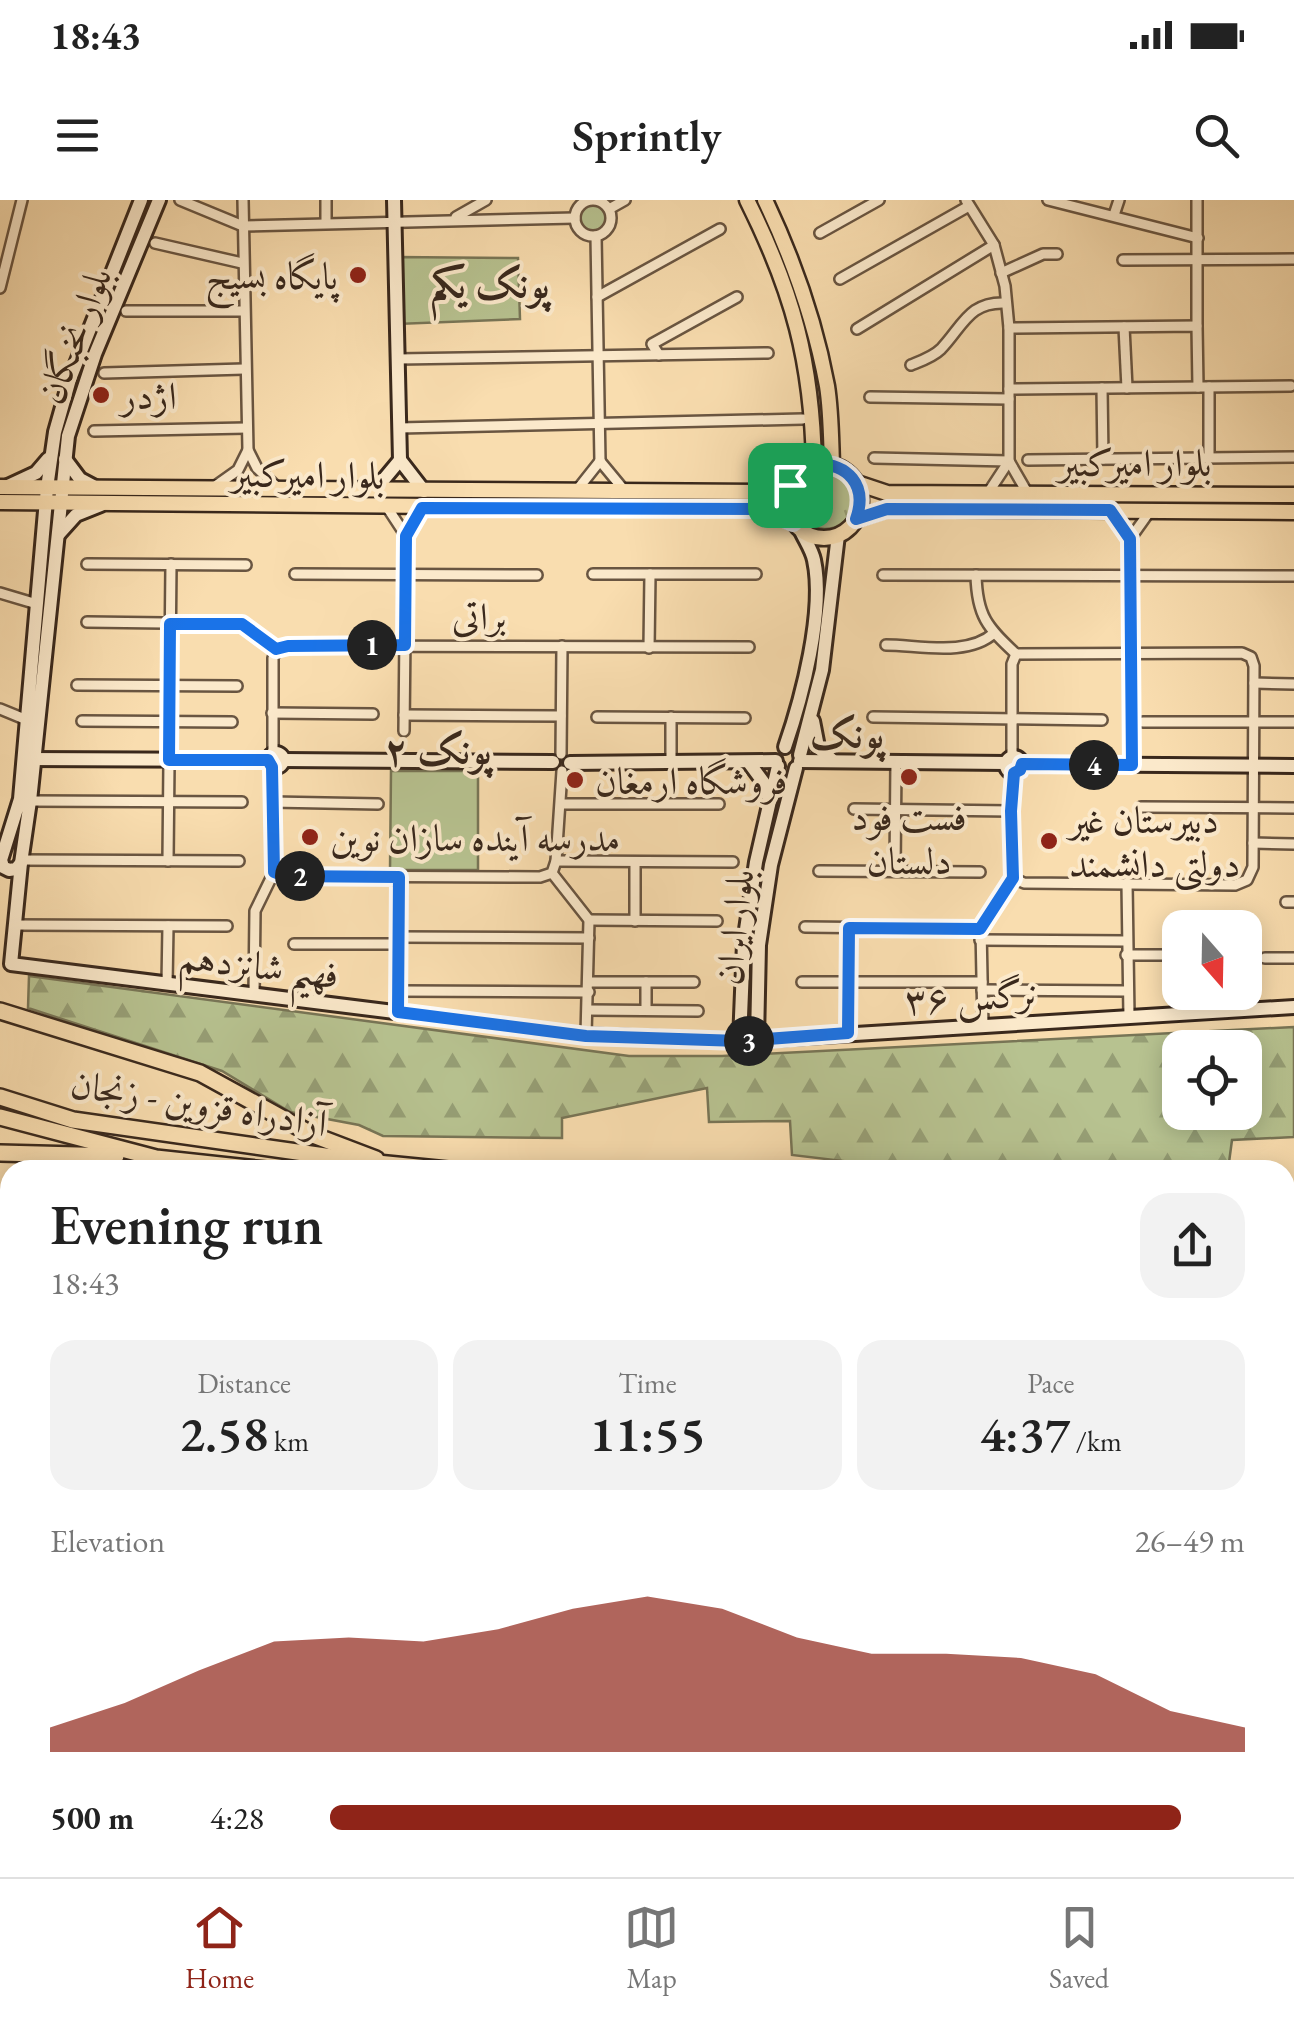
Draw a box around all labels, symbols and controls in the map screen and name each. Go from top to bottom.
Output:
text: 18:43 [50,11,141,60]
text: Sprintly [572,106,722,164]
icon: menu [50,108,105,163]
icon: search [1189,108,1244,163]
place label: پایگاه بسیج [205,251,340,310]
district label: پونک یکم [430,257,552,321]
street label: بلوار نخبگان [26,260,122,410]
marker: پایگاه بسیج [347,264,369,286]
place label: اژدر [117,371,177,420]
marker: اژدر [90,384,112,406]
street label: بلوار امیرکبیر [1054,438,1212,487]
pin [748,443,833,528]
street label: بلوار امیرکبیر [227,448,385,500]
icon: arrive [763,458,818,513]
street label: براتی [451,591,507,641]
pin: 1 [347,620,397,670]
text: 1 [365,627,379,663]
district label: پونک [810,707,887,763]
district label: پونک ۲ [384,723,494,779]
pin: 4 [1069,740,1119,790]
text: 4 [1087,747,1101,783]
place label: فروشگاه ارمغان [595,756,787,805]
marker: فست فود دلستان [898,766,920,788]
marker: فروشگاه ارمغان [564,769,586,791]
place label: فست فود دلستان [851,792,967,885]
place label: دبیرستان غیر دولتی دانشمند [1065,795,1240,891]
place label: مدرسه آینده سازان نوین [330,813,620,862]
marker: مدرسه آینده سازان نوین [299,826,321,848]
marker: دبیرستان غیر دولتی دانشمند [1038,830,1060,852]
pin: 2 [275,851,325,901]
text: 2 [293,858,307,894]
street label: بلوار ایران [704,867,764,987]
north arrow [1162,910,1262,1010]
map controls [1162,910,1262,1130]
street label: فهیم شانزدهم [175,931,341,1013]
street label: نرگس ۳۶ [903,968,1039,1026]
pin: 3 [724,1016,774,1066]
text: 3 [742,1023,756,1059]
button: locate [1162,1030,1262,1130]
street label: آزادراه قزوین - زنجان [67,1059,334,1148]
text: Evening run [50,1189,323,1260]
button: share [1140,1193,1245,1298]
text: 18:43 [50,1262,119,1304]
text: Distance [197,1365,291,1401]
text: Time [618,1365,677,1401]
text: Pace [1027,1365,1074,1401]
text: 2.58 [179,1401,268,1466]
text: 11:55 [589,1401,706,1466]
text: 4:37 [980,1401,1070,1466]
text: km [268,1423,309,1459]
text: /km [1070,1423,1122,1459]
text: Elevation [50,1520,165,1562]
text: 26–49 m [1135,1520,1245,1562]
text: 500 m [50,1797,134,1839]
text: 4:28 [210,1797,264,1839]
tab: Home [185,1900,254,1996]
tab: Map [624,1900,679,1996]
tab: Saved [1049,1900,1109,1996]

